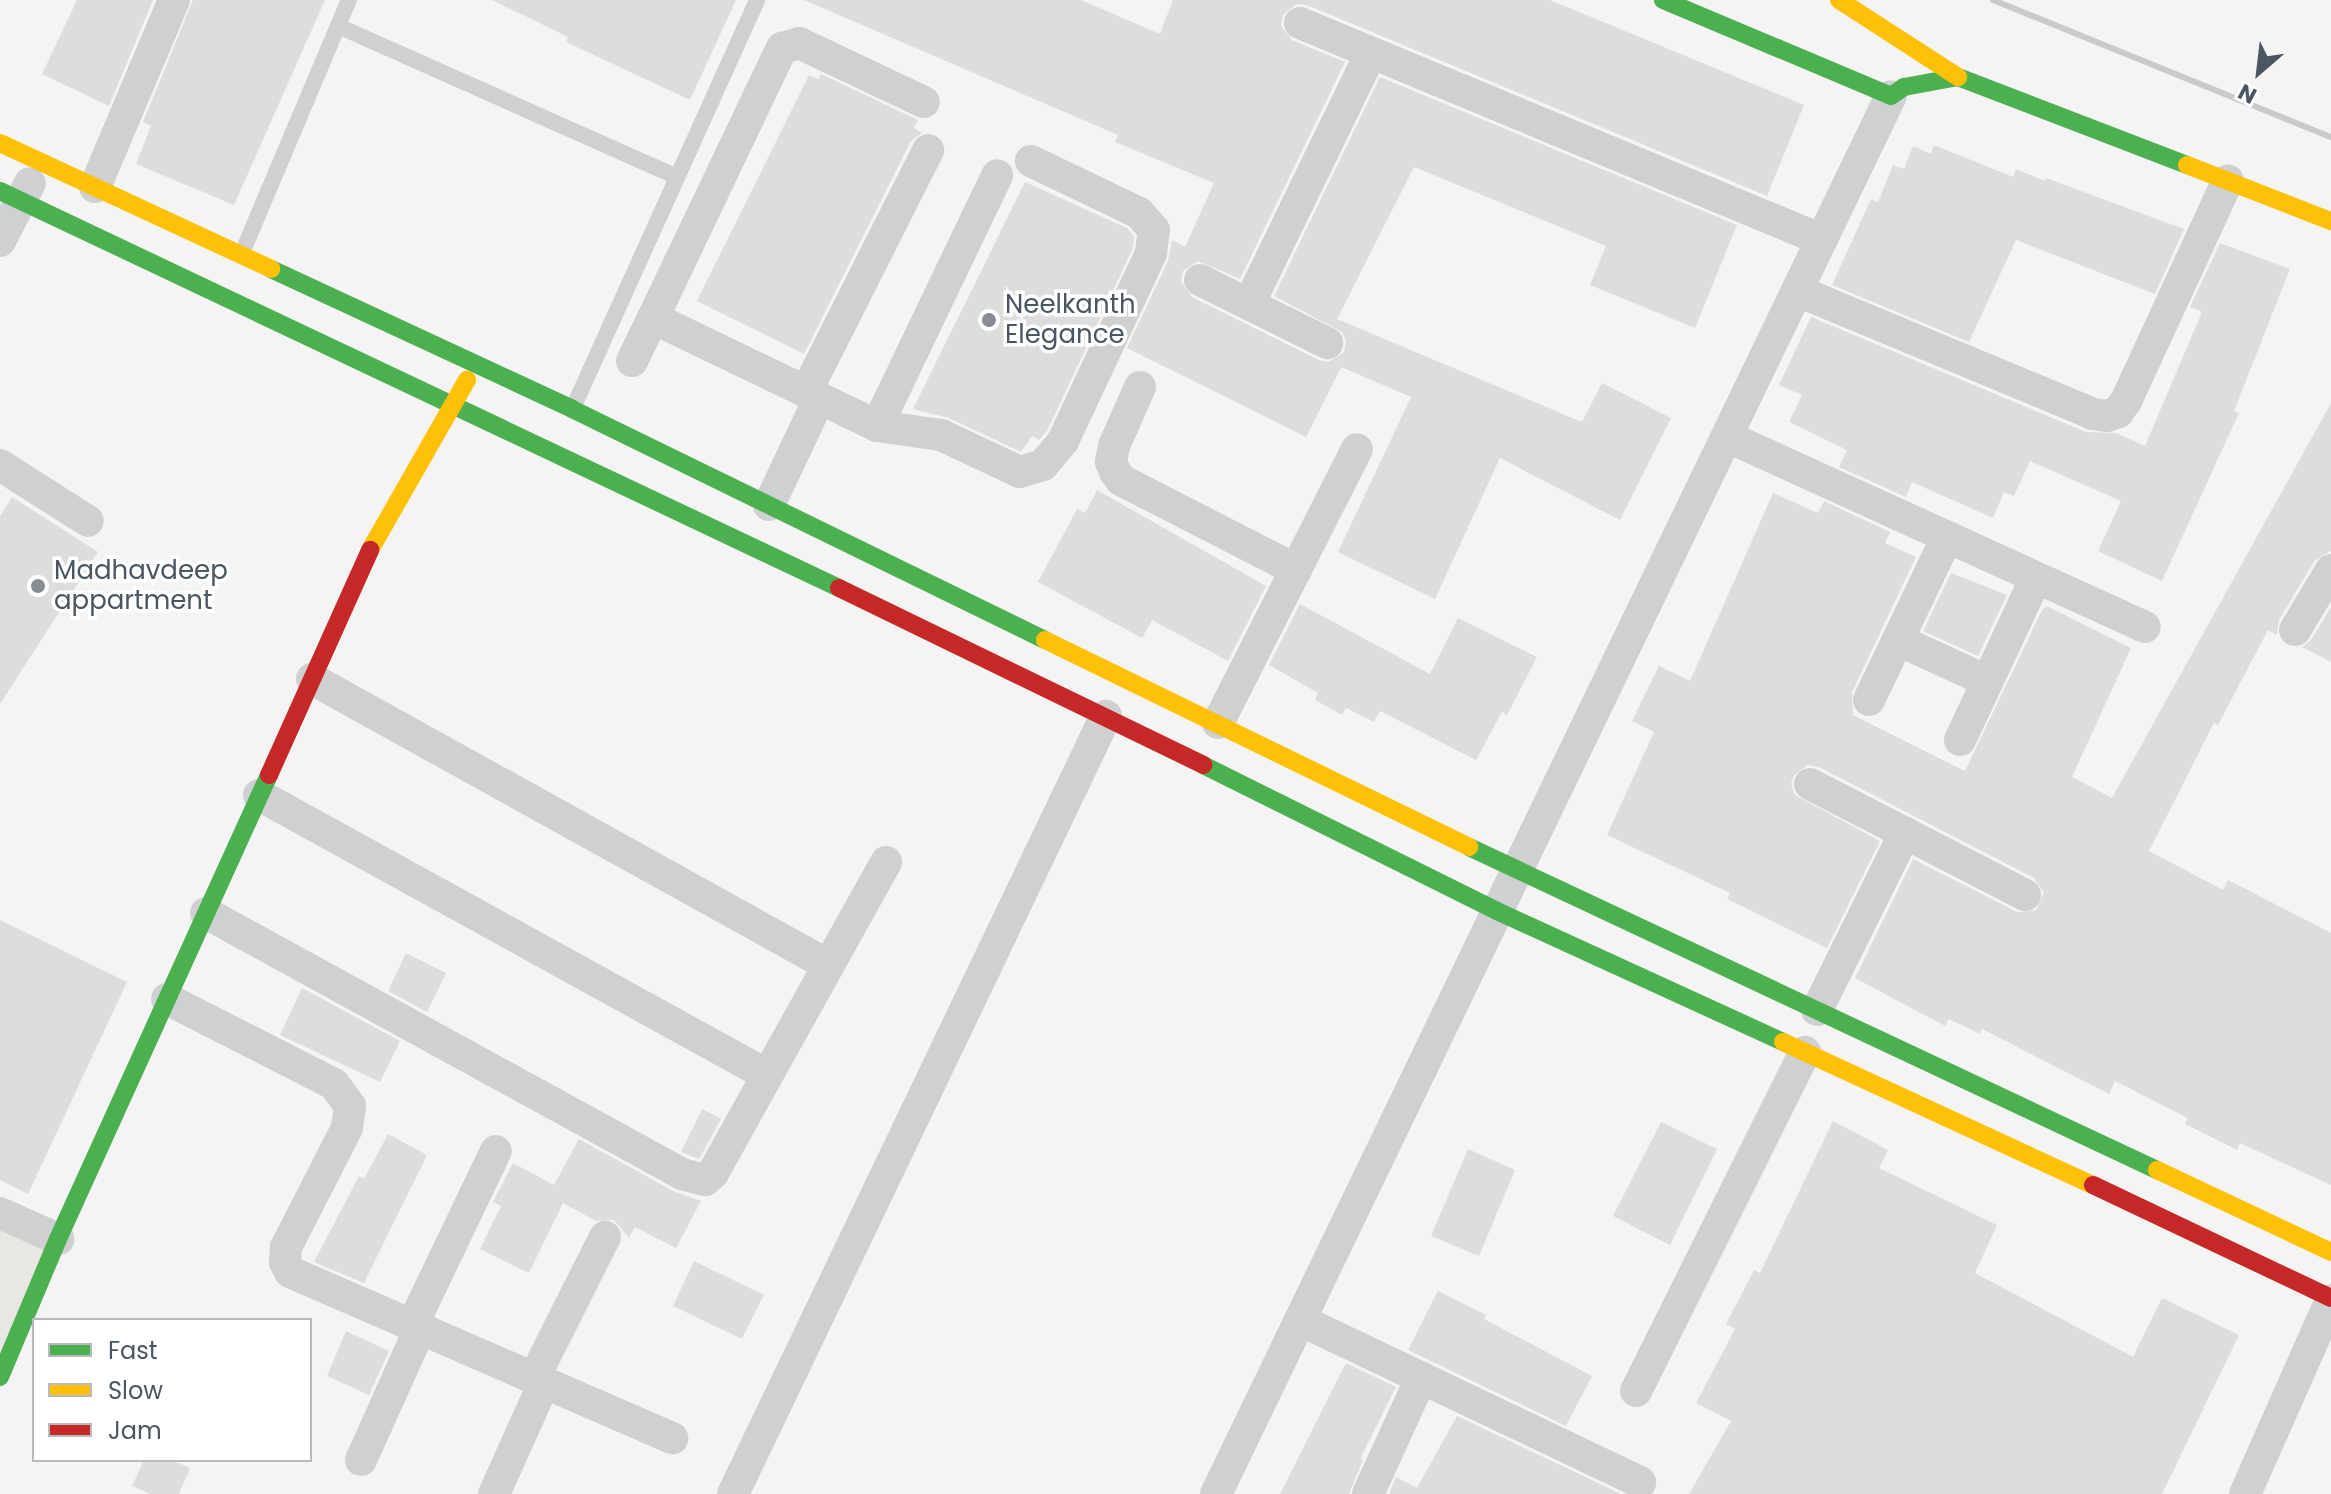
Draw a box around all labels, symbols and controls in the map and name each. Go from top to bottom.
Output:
north arrow [2219,32,2299,112]
text: N [2233,76,2262,111]
place label: Neelkanth Elegance [1005,289,1136,350]
marker: Neelkanth Elegance [980,311,998,329]
place label: Madhavdeep appartment [54,555,228,616]
marker: Madhavdeep appartment [29,577,47,595]
legend [32,1318,312,1462]
text: Fast [108,1334,158,1367]
text: Slow [108,1374,163,1407]
text: Jam [108,1414,162,1447]

